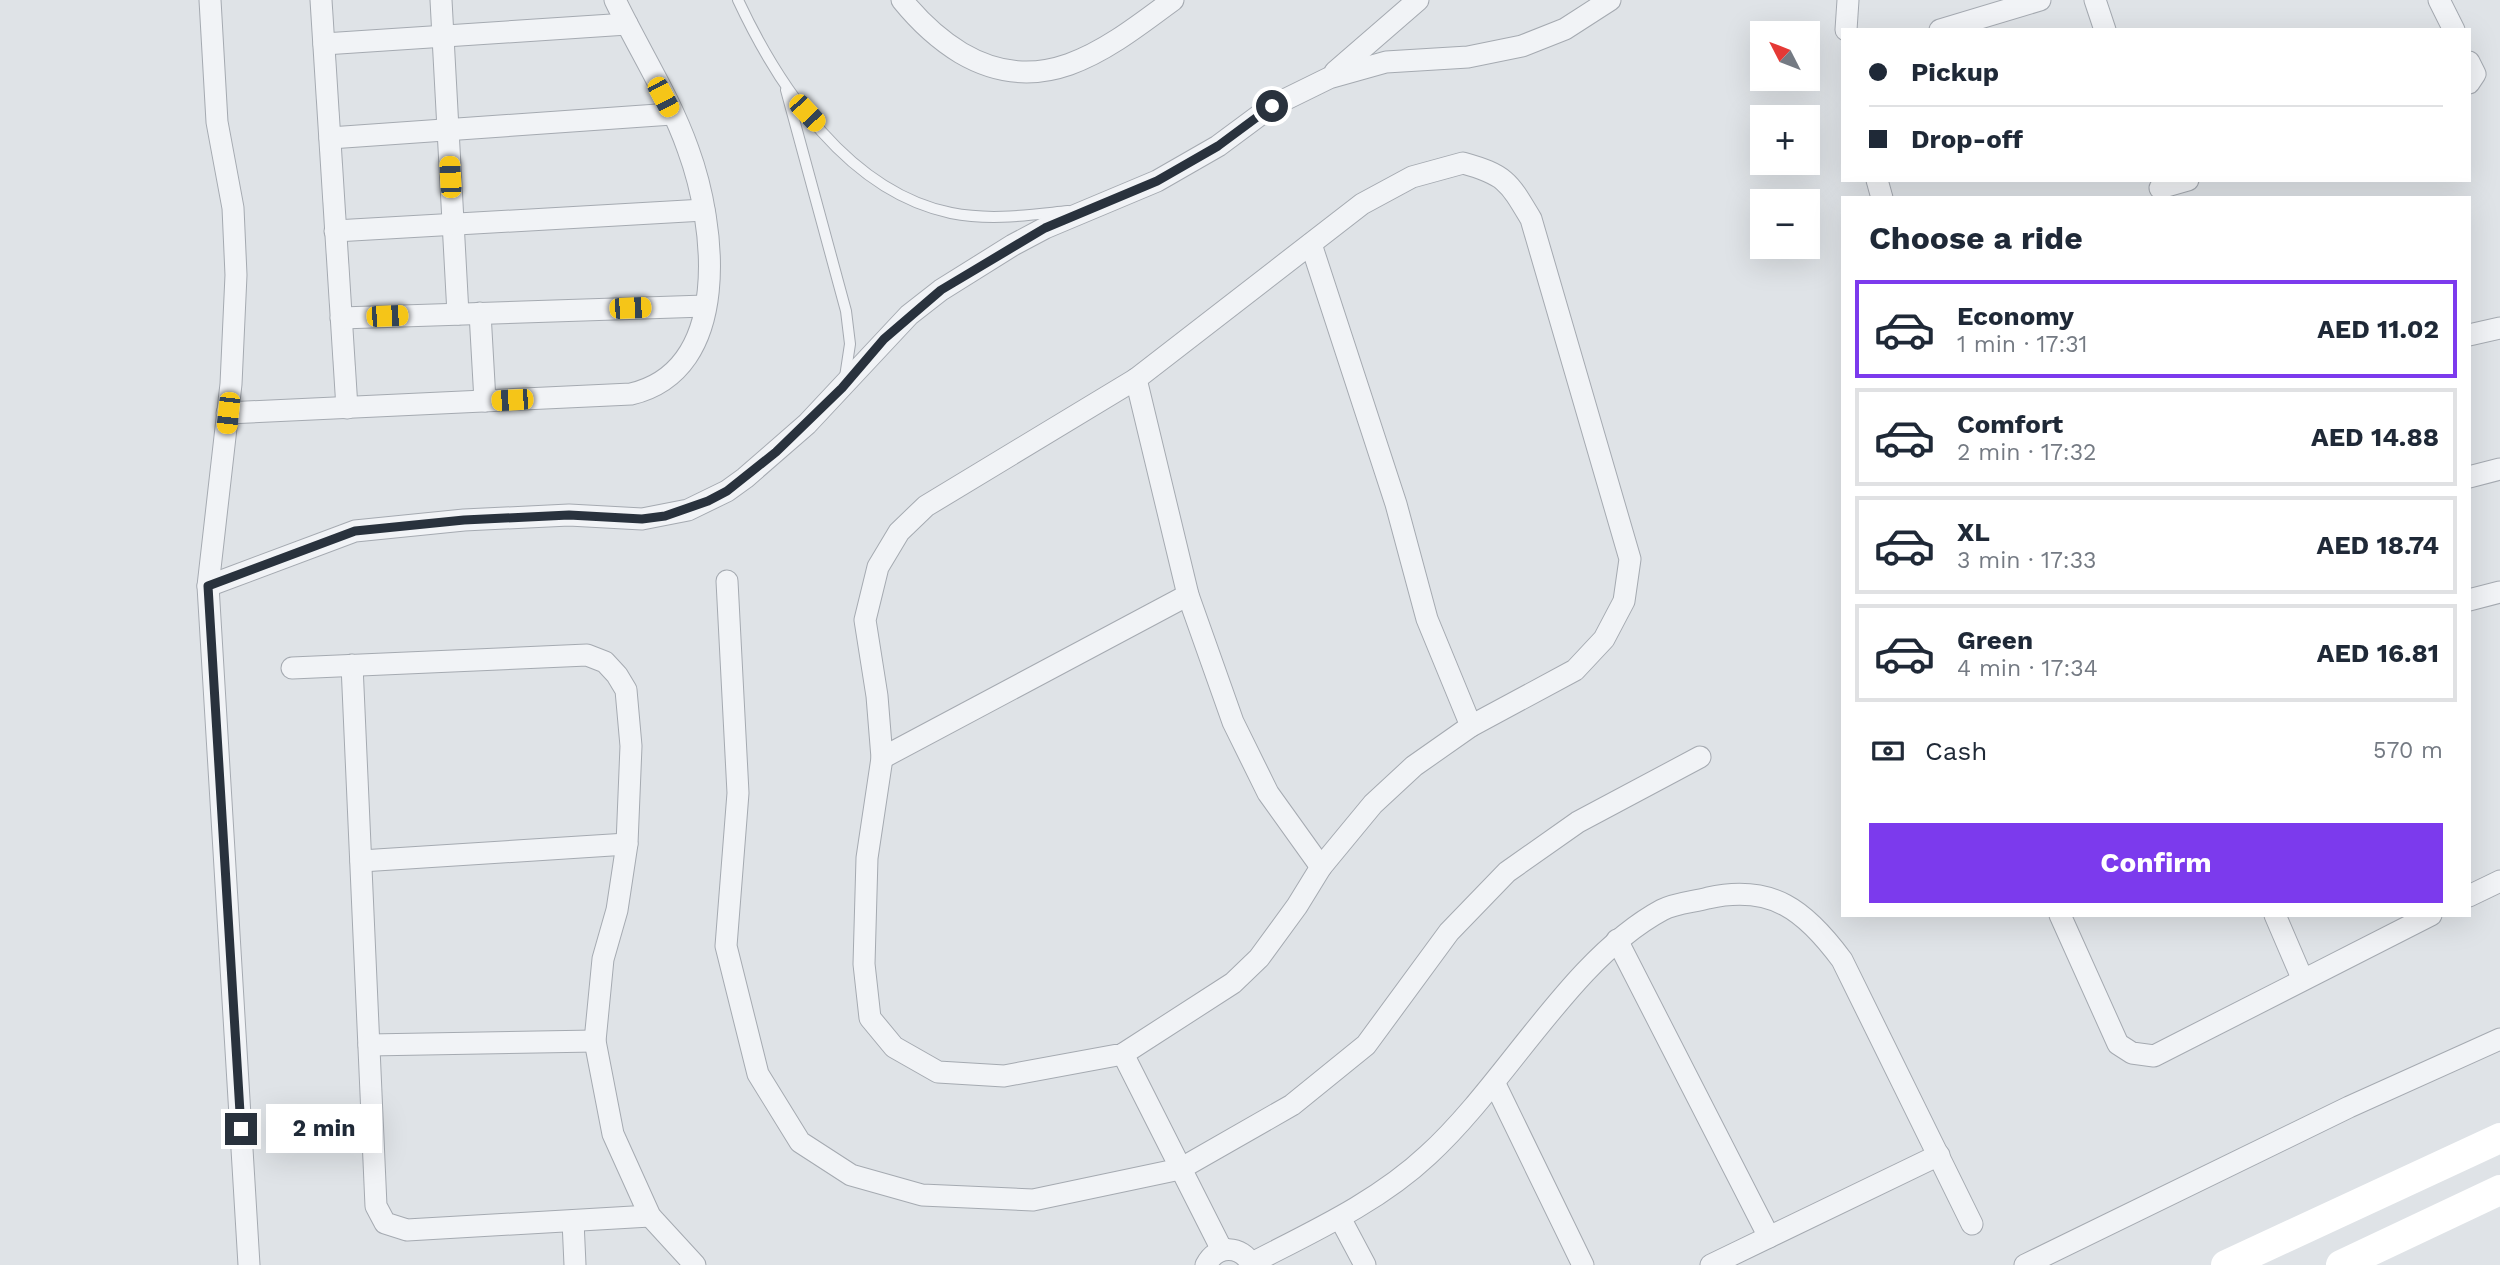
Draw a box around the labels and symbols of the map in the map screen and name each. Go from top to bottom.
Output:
north arrow [1750,21,1820,91]
car [644,74,683,120]
car [785,90,830,136]
route start [1256,90,1288,122]
car [439,155,462,199]
car [609,297,652,319]
car [366,305,409,327]
car [491,388,534,412]
car [216,391,241,435]
callout: 2 min [266,1104,381,1154]
route end [225,1113,257,1145]

